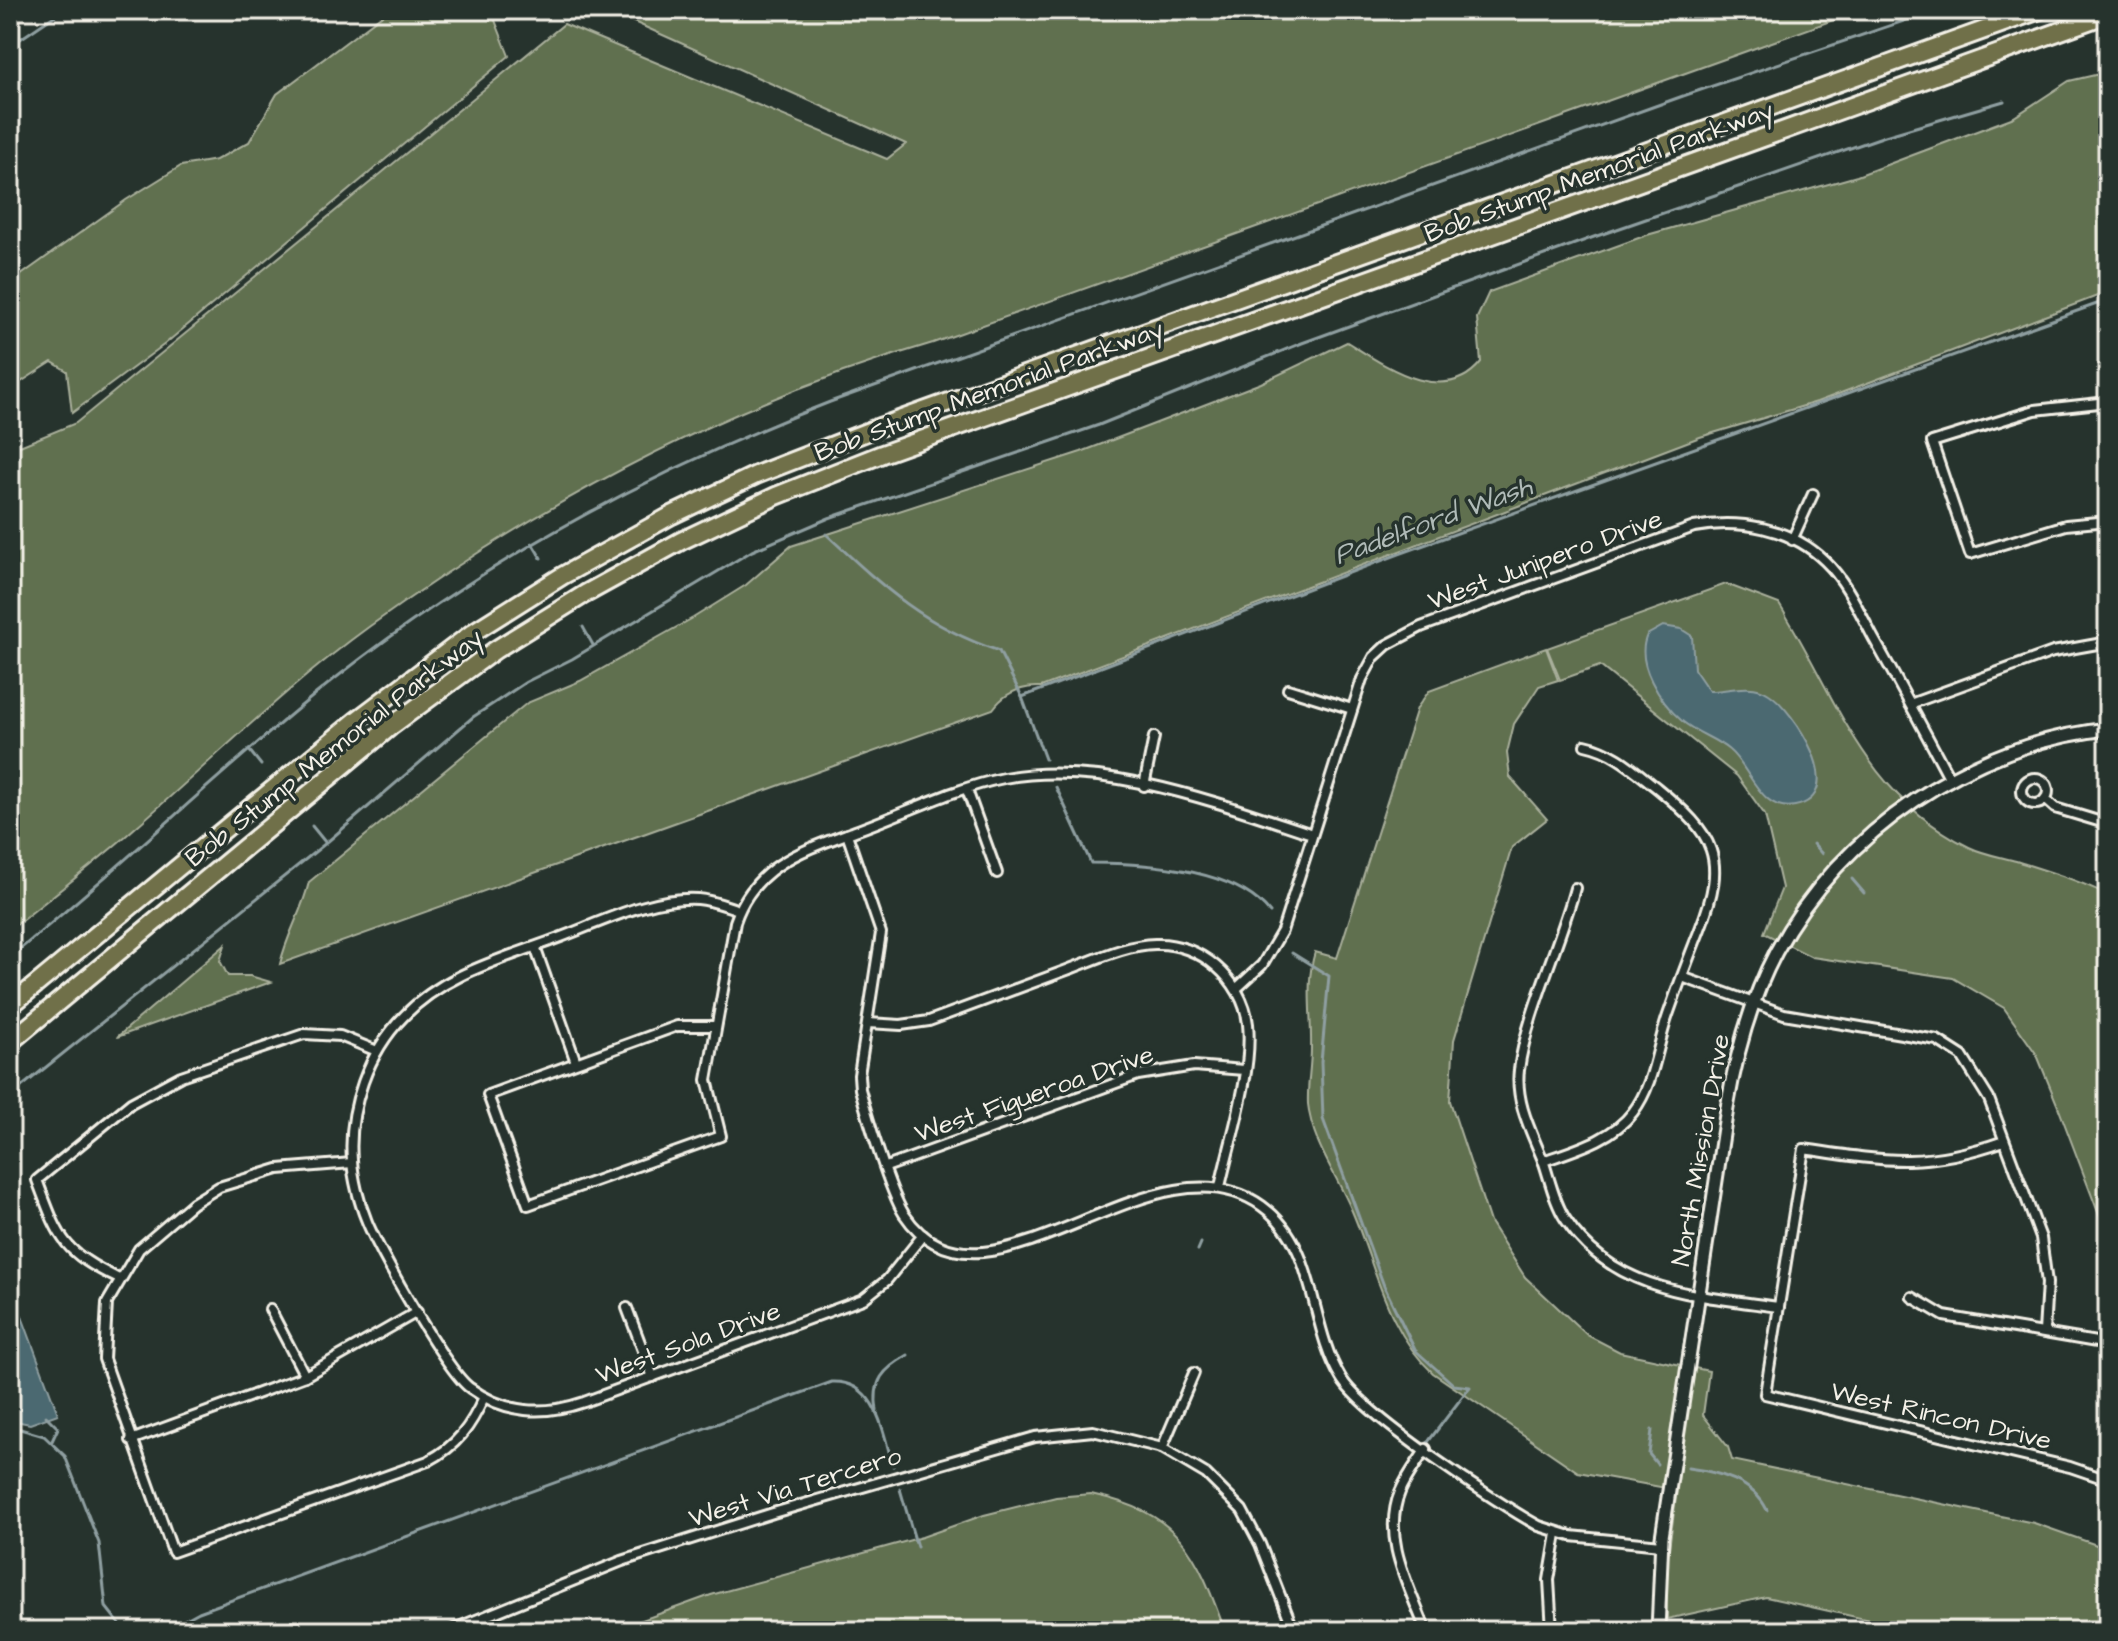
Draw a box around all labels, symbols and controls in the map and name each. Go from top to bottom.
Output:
street label: Bob Stump Memorial Parkway [1420,92,1779,254]
street label: Bob Stump Memorial Parkway [810,311,1169,473]
water label: Padelford Wash [1329,467,1538,575]
street label: West Junipero Drive [1423,501,1667,619]
street label: Bob Stump Memorial Parkway [178,620,492,877]
street label: North Mission Drive [1663,1031,1739,1269]
street label: West Figueroa Drive [910,1036,1159,1154]
street label: West Sola Drive [591,1293,785,1393]
street label: West Rincon Drive [1827,1373,2055,1459]
street label: West Via Tercero [684,1437,906,1536]

